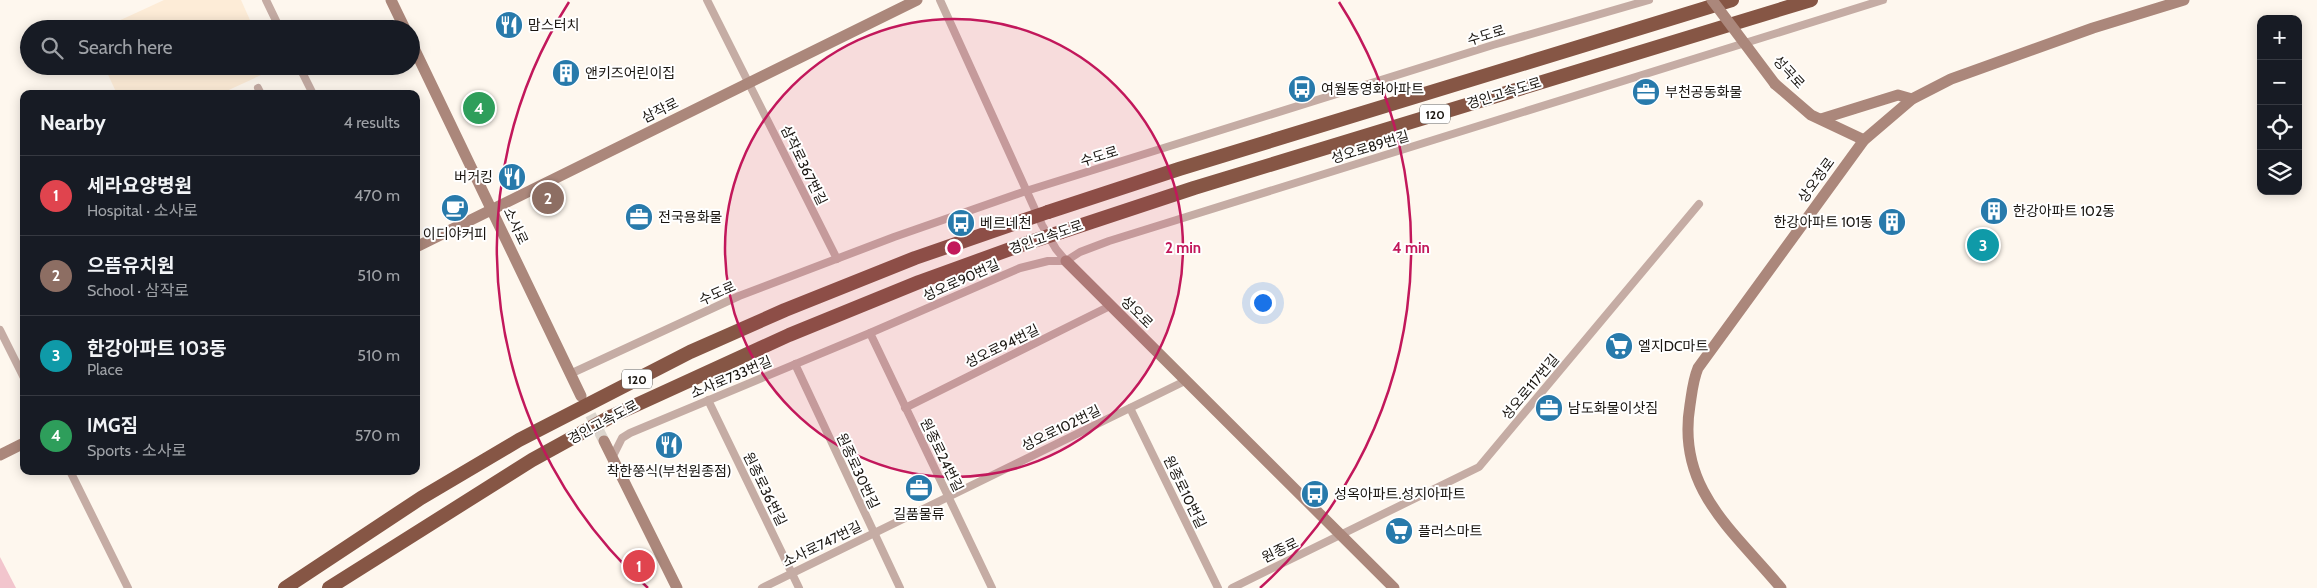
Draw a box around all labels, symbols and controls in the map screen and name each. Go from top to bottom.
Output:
restaurant icon: 맘스터치 [494,10,524,40]
map controls [2257,15,2302,195]
button: + [2257,15,2302,60]
place label: 맘스터치 [528,16,580,34]
search box [20,20,420,75]
street label: 수도로 [1465,21,1507,49]
icon: search [38,34,66,62]
text: Search here [78,36,172,59]
street label: 성곡로 [1769,52,1809,92]
building icon: 앤키즈어린이집 [551,58,581,88]
button: − [2257,60,2302,105]
place label: 앤키즈어린이집 [585,64,675,82]
street label: 경인고속도로 [1464,73,1544,113]
bus stop icon: 여월동영화아파트 [1287,74,1317,104]
office icon: 부천공동화물 [1631,77,1661,107]
place label: 여월동영화아파트 [1321,80,1424,98]
place label: 부천공동화물 [1665,83,1742,101]
pin: 4 [463,89,495,127]
street label: 삼작로 [639,93,681,127]
road number: 120 [1420,105,1450,124]
button: locate [2257,105,2302,150]
text: Nearby [40,110,106,135]
text: 4 results [343,113,400,132]
street label: 삼작로367번길 [777,122,831,208]
street label: 성오로89번길 [1329,127,1411,167]
street label: 수도로 [1078,142,1120,170]
button: layers [2257,150,2302,195]
street label: 상오정로 [1794,154,1838,206]
restaurant icon: 버거킹 [497,162,527,192]
place label: 버거킹 [454,168,493,186]
text: 세라요양병원 [87,174,192,197]
pin: 2 [532,179,564,217]
text: 1 [53,186,59,205]
text: 470 m [354,186,400,205]
cafe icon: 이디야커피 [440,193,470,223]
building icon: 한강아파트 102동 [1979,196,2009,226]
text: Hospital · 소사로 [87,201,198,220]
office icon: 전국용화물 [624,202,654,232]
place label: 한강아파트 102동 [2013,202,2115,220]
street label: 소사로 [500,205,532,247]
building icon: 한강아파트 101동 [1877,207,1907,237]
place label: 전국용화물 [658,208,723,226]
bus stop icon: 베르네천 [946,208,976,238]
place label: 한강아파트 101동 [1774,213,1873,231]
place label: 베르네천 [980,214,1032,232]
street label: 경인고속도로 [1007,216,1086,258]
place label: 이디야커피 [423,225,487,243]
pin: 3 [1967,226,1999,264]
centre of rings [945,239,963,257]
text: 2 min [1165,239,1201,257]
text: 4 min [1392,239,1430,257]
text: 으뜸유치원 [87,254,174,277]
street label: 성오로90번길 [920,255,1002,305]
text: 2 [52,266,60,285]
text: 510 m [357,266,400,285]
street label: 수도로 [696,277,738,309]
text: School · 삼작로 [87,281,189,300]
your location [1250,290,1276,316]
street label: 성오로 [1117,292,1157,332]
street label: 성오로94번길 [962,320,1042,372]
supermarket icon: 엘지DC마트 [1604,331,1634,361]
text: 한강아파트 103동 [87,337,227,360]
place label: 엘지DC마트 [1638,337,1708,355]
text: 3 [52,346,60,365]
text: 510 m [357,346,400,365]
street label: 성오로117번길 [1497,350,1563,424]
street label: 소사로733번길 [688,352,774,402]
text: Place [87,360,123,379]
road number: 120 [622,369,652,388]
office icon: 남도화물이삿짐 [1534,393,1564,423]
street label: 경인고속도로 [565,396,641,448]
place label: 남도화물이삿짐 [1568,399,1658,417]
street label: 성오로102번길 [1018,401,1104,455]
text: IMG짐 [87,414,138,437]
street label: 원종로24번길 [916,415,968,495]
text: 4 [51,426,61,445]
text: 570 m [355,426,400,445]
restaurant icon: 착한쭝식(부천원종점) [654,430,684,460]
street label: 원종로30번길 [833,430,883,512]
text: Sports · 소사로 [87,441,186,460]
street label: 원종로36번길 [739,449,791,529]
street label: 원종로10번길 [1160,453,1210,531]
place label: 착한쭝식(부천원종점) [607,462,731,480]
office icon: 길품물류 [904,473,934,503]
bus stop icon: 성옥아파트.성지아파트 [1300,479,1330,509]
place label: 성옥아파트.성지아파트 [1334,485,1466,503]
place label: 길품물류 [893,505,945,523]
supermarket icon: 플러스마트 [1384,516,1414,546]
street label: 소사로747번길 [779,517,865,571]
place label: 플러스마트 [1418,522,1483,540]
street label: 원종로 [1259,533,1301,567]
pin: 1 [623,547,655,585]

